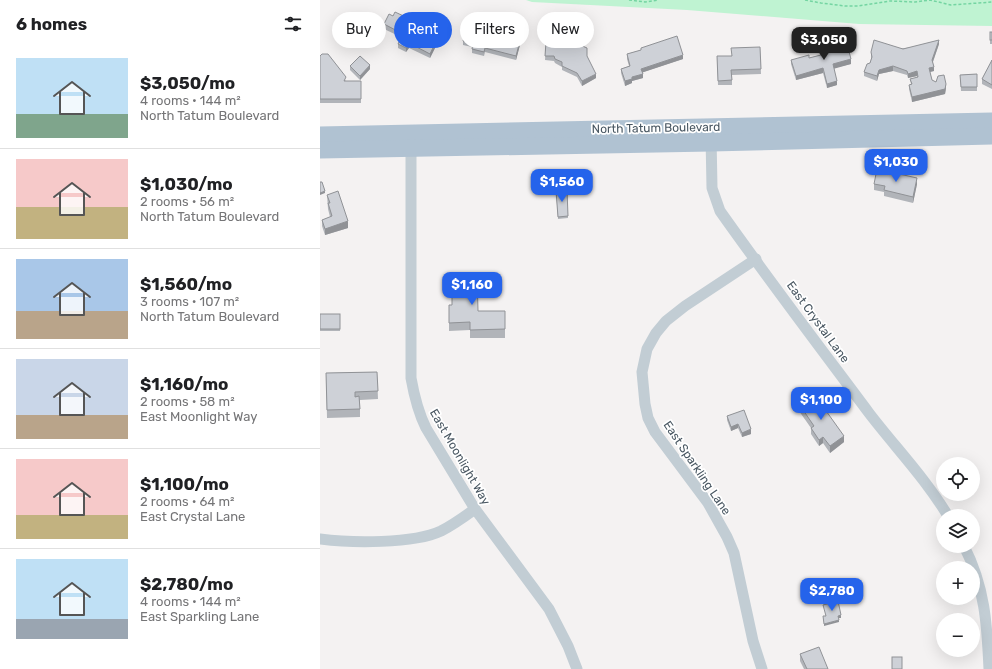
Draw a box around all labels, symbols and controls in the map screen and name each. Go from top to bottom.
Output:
chip: Buy [332,12,386,48]
chip: Rent [394,12,452,48]
chip: Filters [460,12,529,48]
chip: New [537,12,594,48]
icon: filters [282,13,304,35]
text: 6 homes [16,14,87,34]
pin: $3,050 [791,27,857,61]
text: $3,050 [801,32,847,47]
text: $3,050/mo [140,73,235,93]
icon: home [48,74,96,122]
text: 4 rooms · 144 m² [140,93,241,108]
text: North Tatum Boulevard [140,108,279,123]
street label: North Tatum Boulevard [592,120,720,136]
pin: $1,030 [863,149,929,183]
text: $1,030 [874,154,918,169]
pin: $1,560 [529,169,595,203]
text: $1,030/mo [140,174,233,194]
text: $1,560 [540,174,584,189]
icon: home [48,175,96,223]
text: 2 rooms · 56 m² [140,194,234,209]
text: North Tatum Boulevard [140,209,279,224]
pin: $1,160 [439,272,505,306]
text: $1,560/mo [140,274,232,294]
icon: home [48,275,96,323]
text: $1,160 [451,277,493,292]
street label: East Crystal Lane [784,279,852,366]
text: 3 rooms · 107 m² [140,294,239,309]
text: North Tatum Boulevard [140,309,279,324]
text: $1,160/mo [140,374,228,394]
icon: home [48,375,96,423]
pin: $1,100 [788,387,854,421]
text: $1,100 [800,392,842,407]
text: 2 rooms · 58 m² [140,394,235,409]
street label: East Moonlight Way [427,407,493,508]
text: East Moonlight Way [140,409,257,424]
street label: East Sparkling Lane [660,418,734,518]
map controls [936,457,980,657]
button: locate [936,457,980,501]
text: $1,100/mo [140,474,229,494]
icon: home [48,475,96,523]
text: 2 rooms · 64 m² [140,494,235,509]
text: East Crystal Lane [140,509,245,524]
button: layers [936,509,980,553]
button: + [936,561,980,605]
text: $2,780/mo [140,574,233,594]
icon: home [48,575,96,623]
pin: $2,780 [799,578,865,612]
text: $2,780 [809,583,855,598]
text: 4 rooms · 144 m² [140,594,241,609]
text: East Sparkling Lane [140,609,259,624]
button: − [936,613,980,657]

